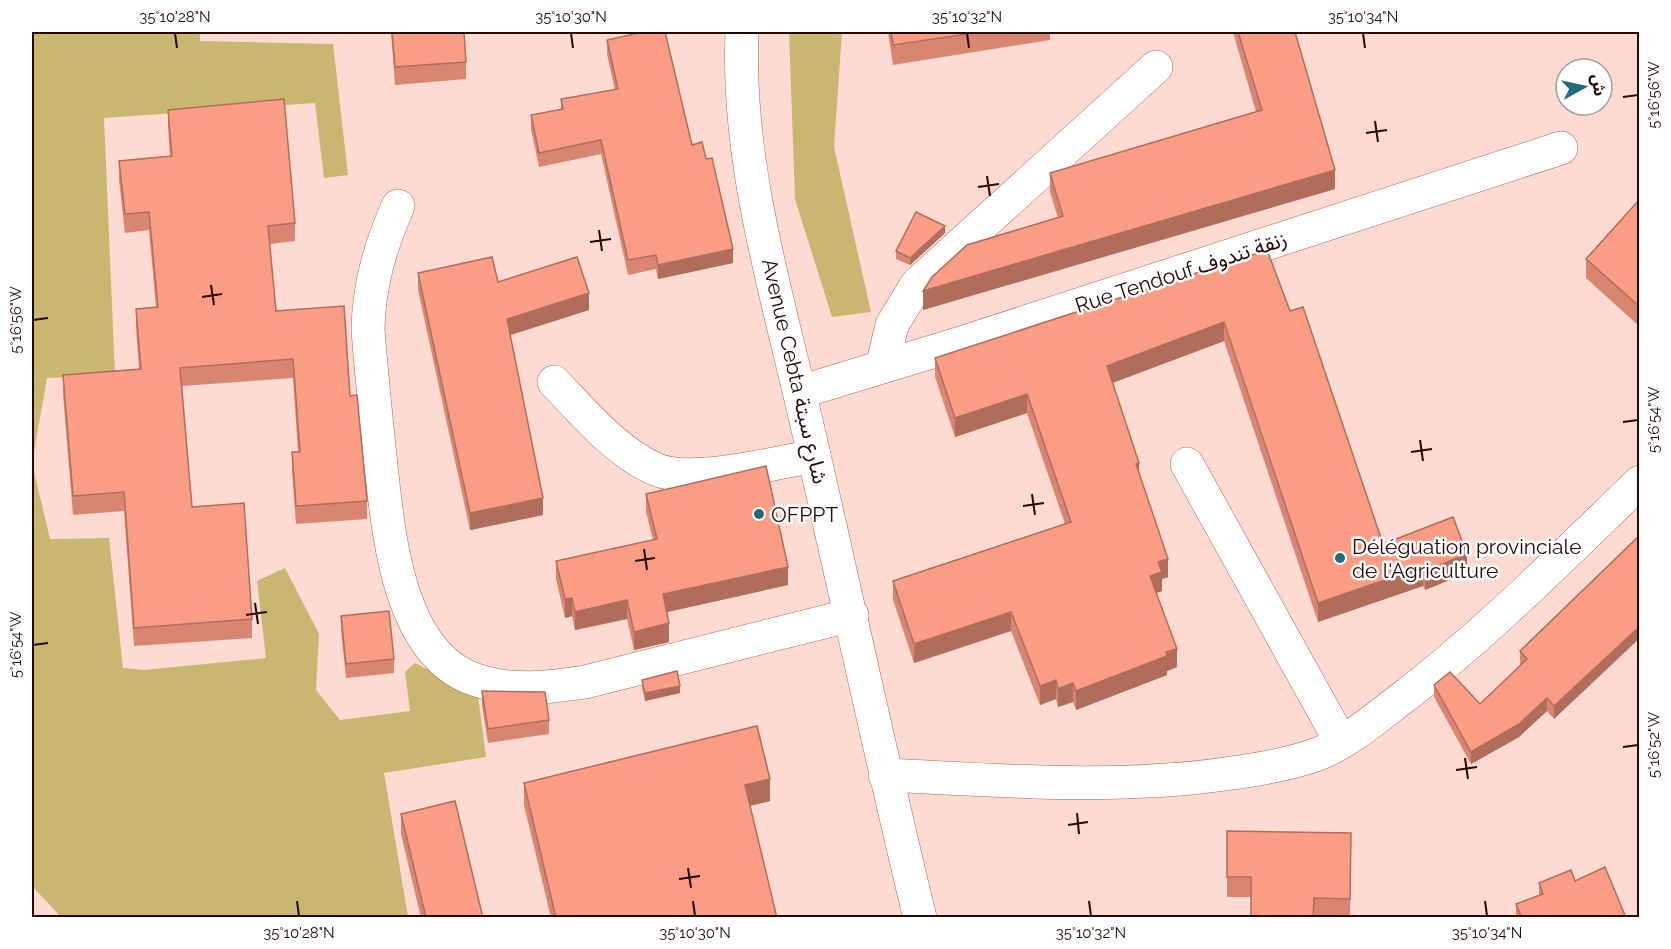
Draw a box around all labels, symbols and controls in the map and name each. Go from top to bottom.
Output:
text: 35°10'28"N [139,8,211,26]
text: 35°10'30"N [535,8,607,26]
text: 35°10'32"N [932,8,1002,26]
text: 35°10'34"N [1328,8,1398,26]
north arrow [1554,57,1614,117]
text: 5°16'56"W [1645,61,1663,129]
text: ش [1587,73,1609,97]
street label: Rue Tendouf زنقة تندوف [1072,226,1290,318]
street label: Avenue Cebta شارع سبتة [754,256,833,487]
text: 5°16'56"W [7,286,25,354]
text: 5°16'54"W [1645,386,1663,453]
place label: OFPPT [771,502,838,527]
marker: OFPPT [752,507,766,521]
place label: Déléguation provinciale de l'Agriculture [1352,534,1582,583]
marker: Déléguation provinciale de l'Agriculture [1333,551,1347,565]
text: 5°16'54"W [7,611,25,678]
text: 5°16'52"W [1645,712,1663,778]
text: 35°10'28"N [263,924,335,942]
text: 35°10'30"N [659,924,731,942]
text: 35°10'32"N [1056,924,1126,942]
text: 35°10'34"N [1452,924,1522,942]

